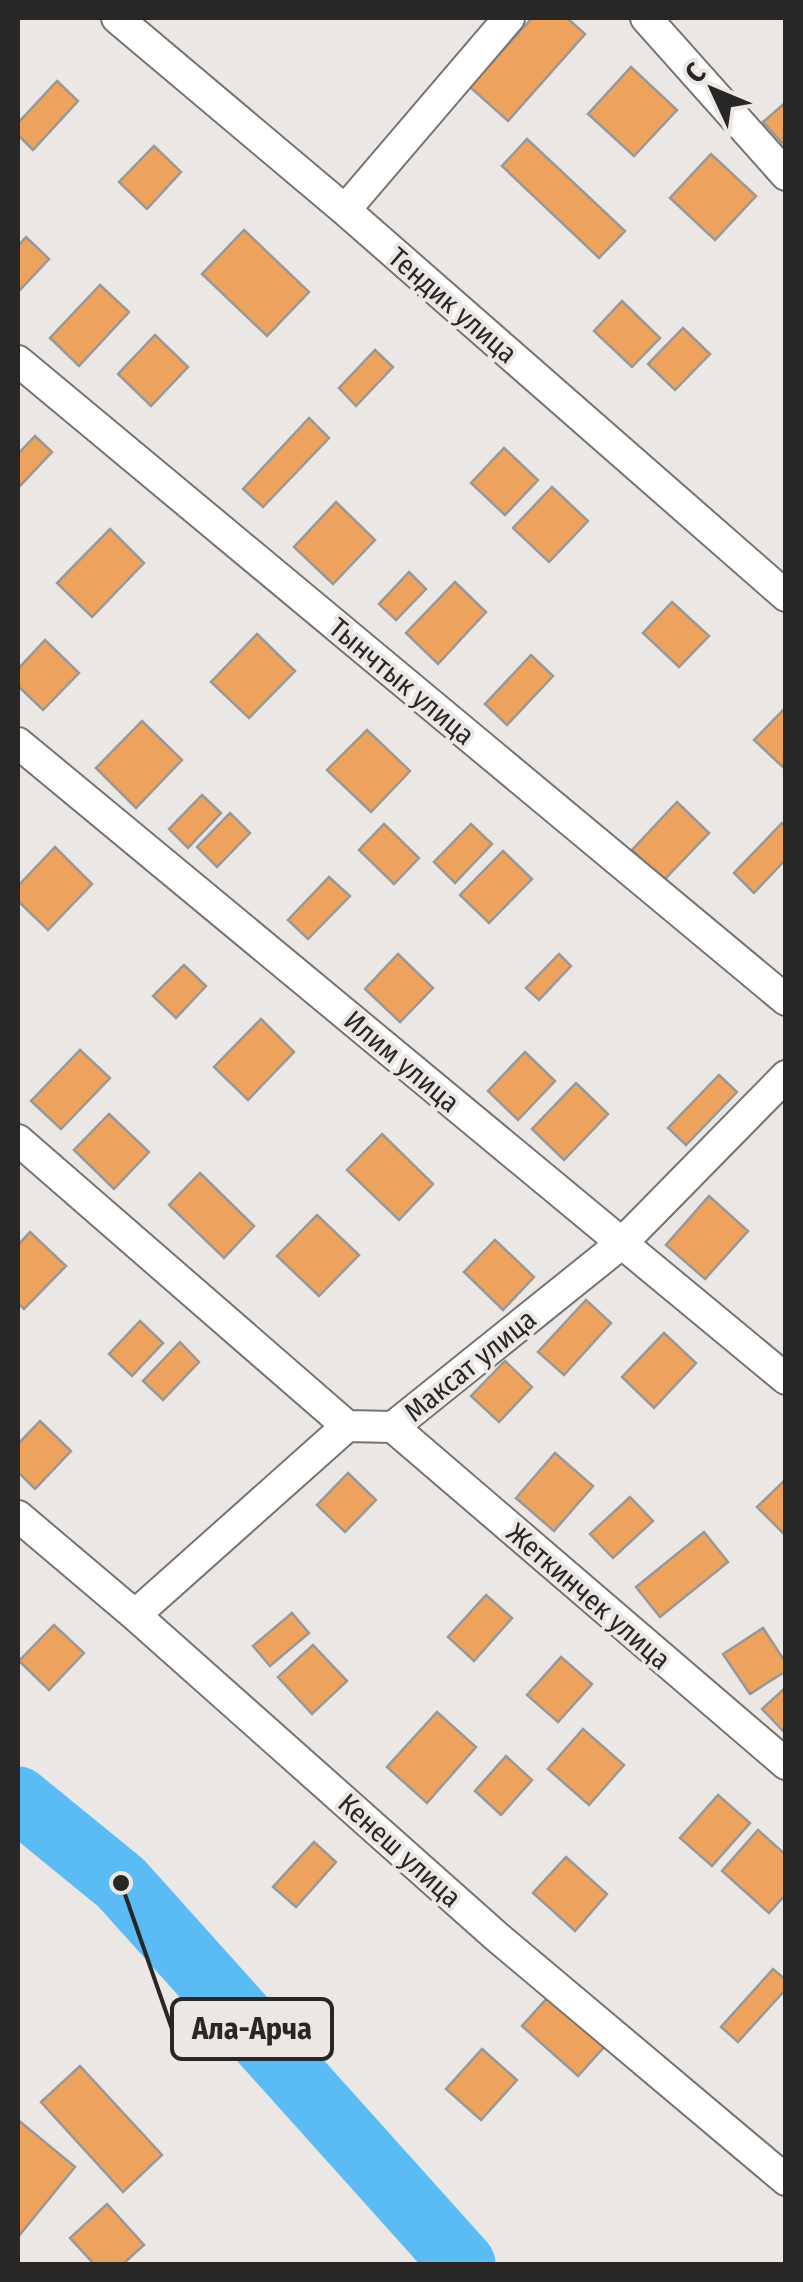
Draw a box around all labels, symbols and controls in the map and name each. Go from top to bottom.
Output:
north arrow [663,40,763,140]
text: С [678,56,713,90]
street label: Тендик улица [382,241,524,370]
street label: Тынчтык улица [322,611,481,752]
street label: Илим улица [337,1004,466,1119]
street label: Максат улица [398,1302,543,1428]
street label: Жеткинчек улица [500,1516,677,1676]
street label: Кенеш улица [331,1787,468,1914]
callout: Ала-Арча [172,1999,332,2059]
text: Ала-Арча [191,2011,312,2047]

